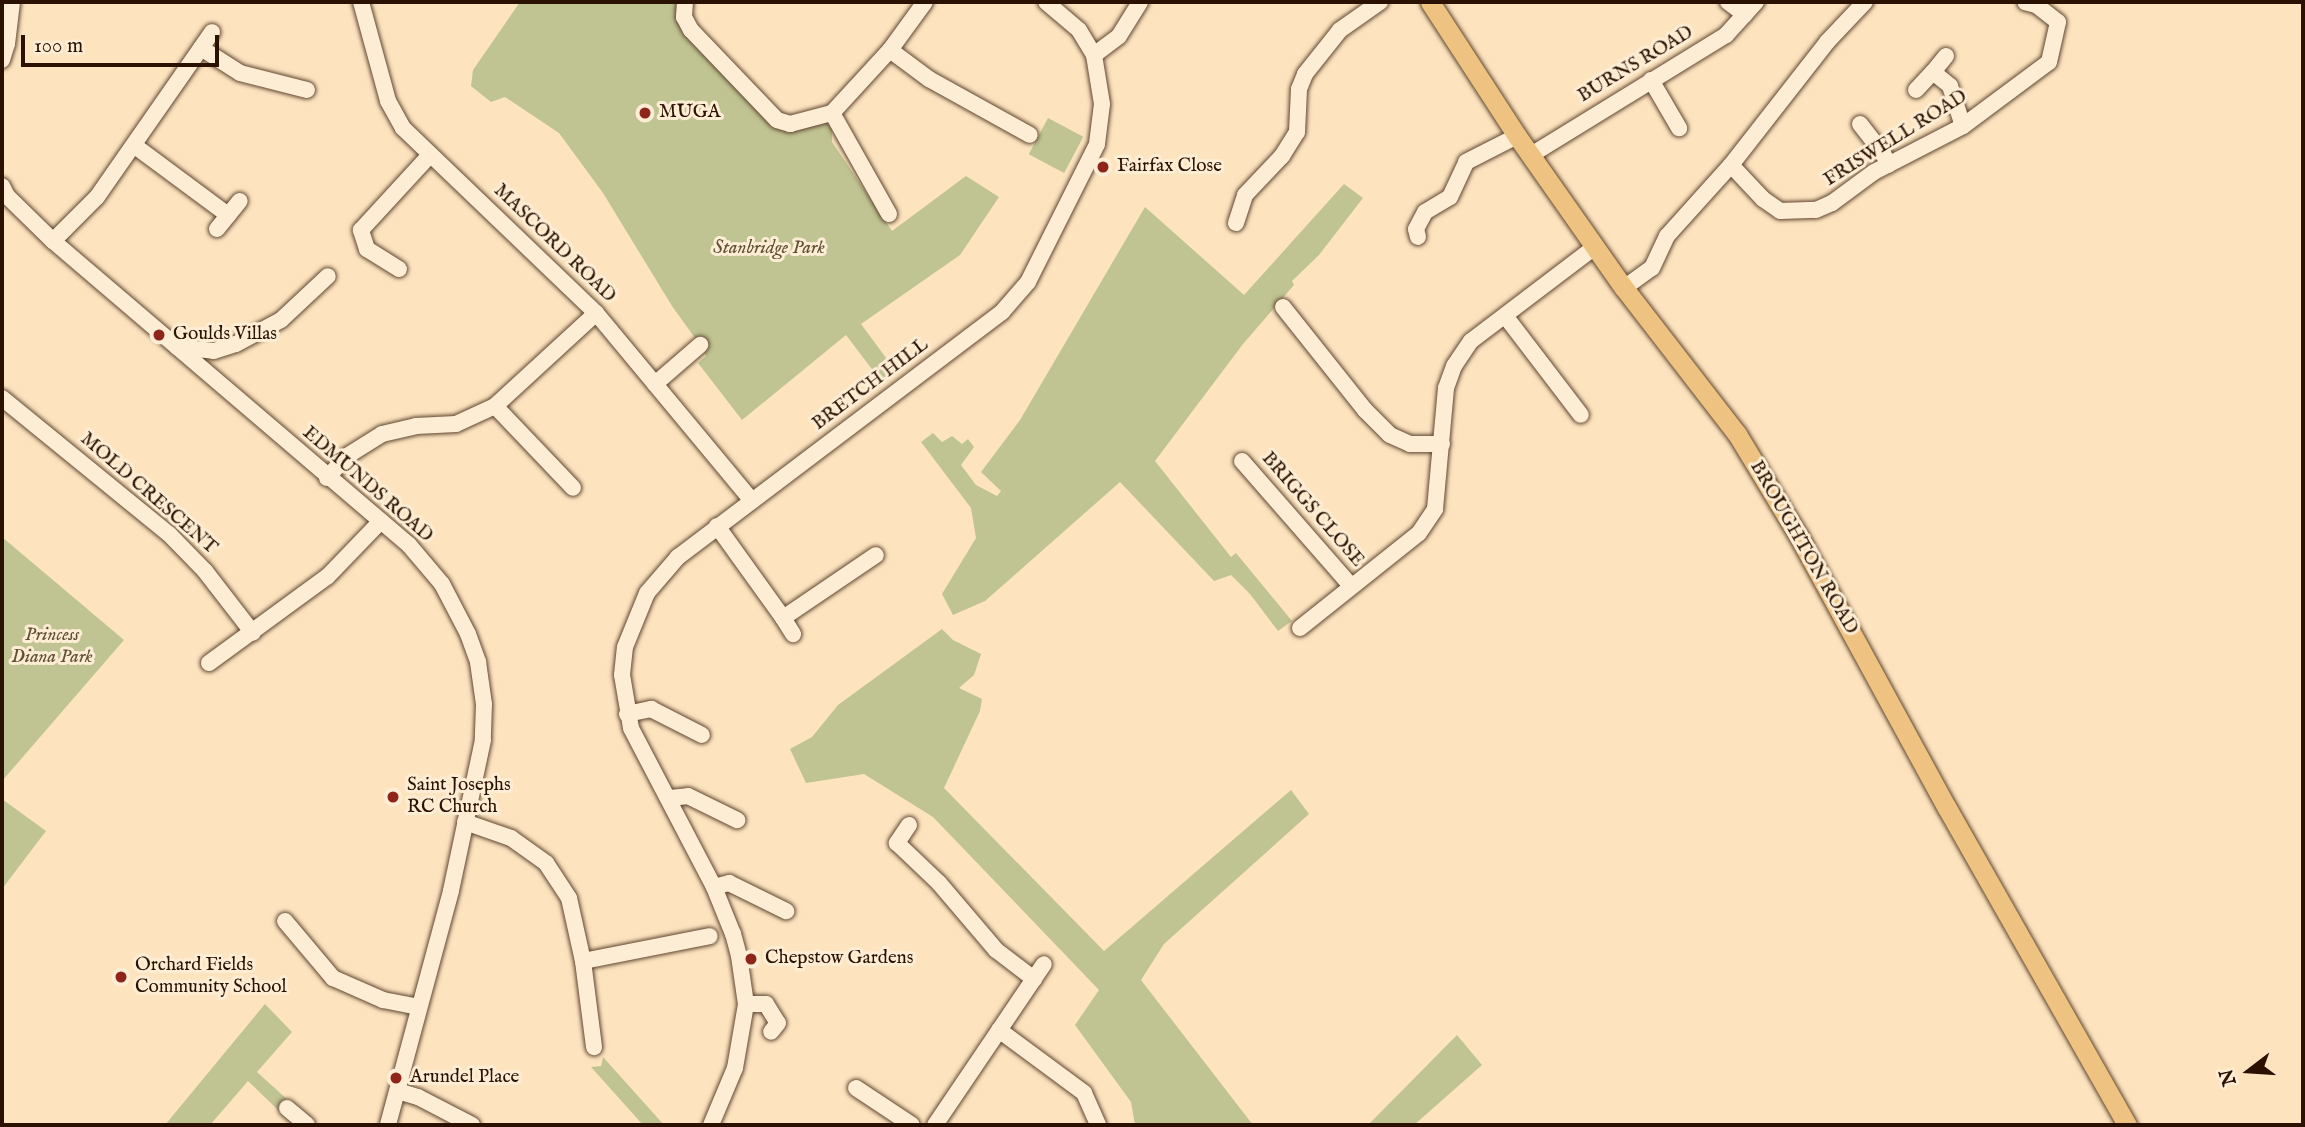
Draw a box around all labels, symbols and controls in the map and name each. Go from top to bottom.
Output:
scale bar [24,21,222,65]
street label: BURNS ROAD [1574,22,1698,108]
text: 100 m [34,33,83,60]
street label: FRISWELL ROAD [1820,86,1972,192]
place label: MUGA [659,102,720,124]
marker: MUGA [637,105,653,121]
place label: Fairfax Close [1117,156,1222,178]
marker: Fairfax Close [1095,159,1111,175]
street label: MASCORD ROAD [488,180,620,308]
park label: Stanbridge Park [713,238,825,260]
place label: Goulds Villas [173,324,277,346]
marker: Goulds Villas [151,327,167,343]
street label: BRETCH HILL [809,334,933,436]
street label: EDMUNDS ROAD [297,422,437,548]
street label: MOLD CRESCENT [75,428,221,560]
street label: BRIGGS CLOSE [1256,448,1368,572]
street label: BROUGHTON ROAD [1744,457,1862,639]
park label: Princess Diana Park [11,625,93,669]
place label: Saint Josephs RC Church [407,775,511,819]
marker: Saint Josephs RC Church [385,789,401,805]
place label: Chepstow Gardens [765,948,913,970]
marker: Chepstow Gardens [743,951,759,967]
place label: Orchard Fields Community School [135,955,287,999]
marker: Orchard Fields Community School [113,969,129,985]
north arrow [2214,1036,2284,1106]
text: N [2215,1066,2243,1089]
place label: Arundel Place [410,1067,519,1089]
marker: Arundel Place [388,1070,404,1086]

